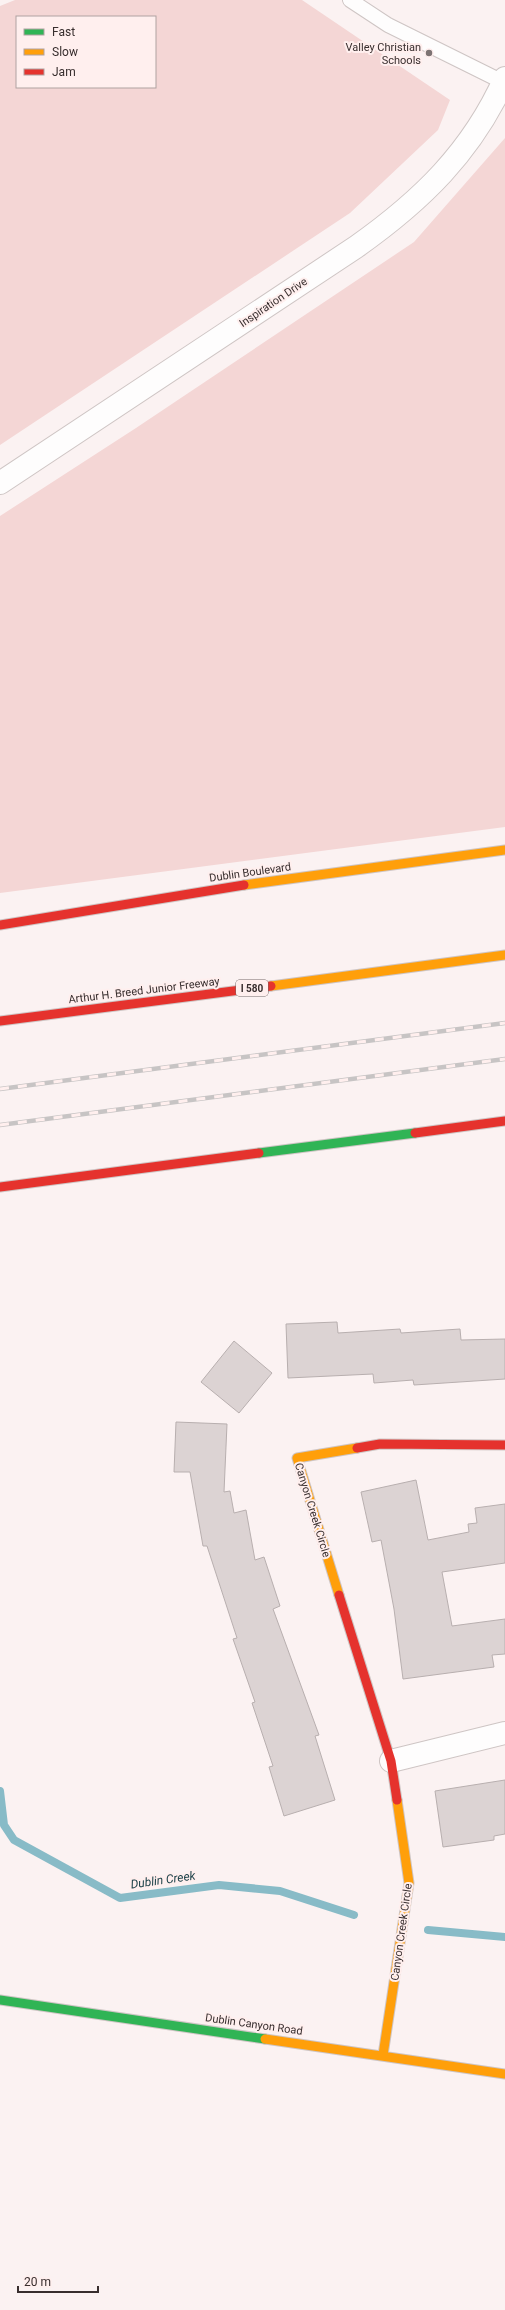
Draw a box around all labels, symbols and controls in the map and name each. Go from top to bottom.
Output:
legend [16,16,156,88]
text: Fast [52,25,75,39]
place label: Valley Christian Schools [346,41,421,67]
text: Slow [52,45,78,59]
marker: Valley Christian Schools [424,48,434,58]
text: Jam [52,65,76,79]
street label: Inspiration Drive [237,275,310,330]
street label: Dublin Boulevard [208,860,292,885]
street label: Arthur H. Breed Junior Freeway [68,975,221,1006]
road number: I 580 [236,980,268,996]
street label: Canyon Creek Circle [292,1461,333,1559]
water label: Dublin Creek [130,1868,197,1891]
street label: Canyon Creek Circle [388,1883,415,1981]
street label: Dublin Canyon Road [204,2011,303,2038]
scale bar [18,2268,98,2294]
text: 20 m [24,2275,51,2289]

